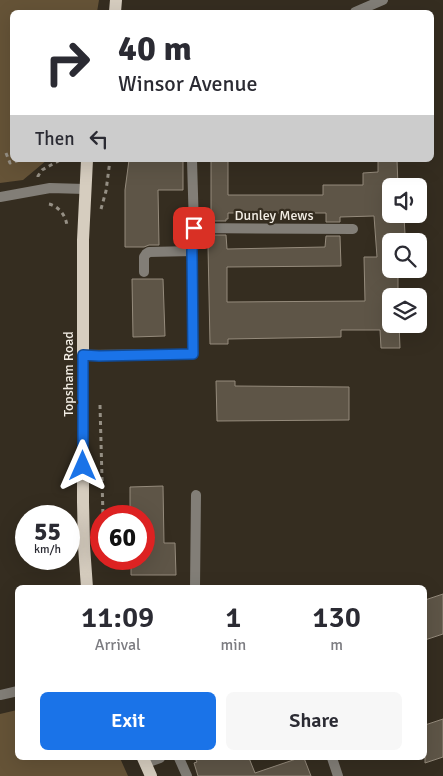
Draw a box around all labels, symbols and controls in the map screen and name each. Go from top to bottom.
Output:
text: 40 m [118,27,192,70]
icon: right [35,30,100,95]
text: Winsor Avenue [118,70,257,97]
icon: left [85,125,113,153]
text: Then [35,127,75,151]
map controls [382,178,427,333]
button: sound [382,178,427,223]
pin [173,207,215,249]
street label: Dunley Mews [234,207,314,224]
icon: arrive [180,214,208,242]
button: search [382,233,427,278]
button: layers [382,288,427,333]
street label: Topsham Road [60,331,77,417]
position arrow [56,439,108,491]
speed limit sign: 60 [90,505,155,570]
text: 55 [34,516,61,547]
text: km/h [34,542,61,557]
text: 11:09 [81,599,154,636]
text: 1 [225,599,241,636]
text: 130 [312,599,361,636]
text: Arrival [95,635,141,655]
text: min [220,635,246,655]
text: m [330,635,343,655]
button: Exit [40,692,216,750]
button: Share [226,692,402,750]

